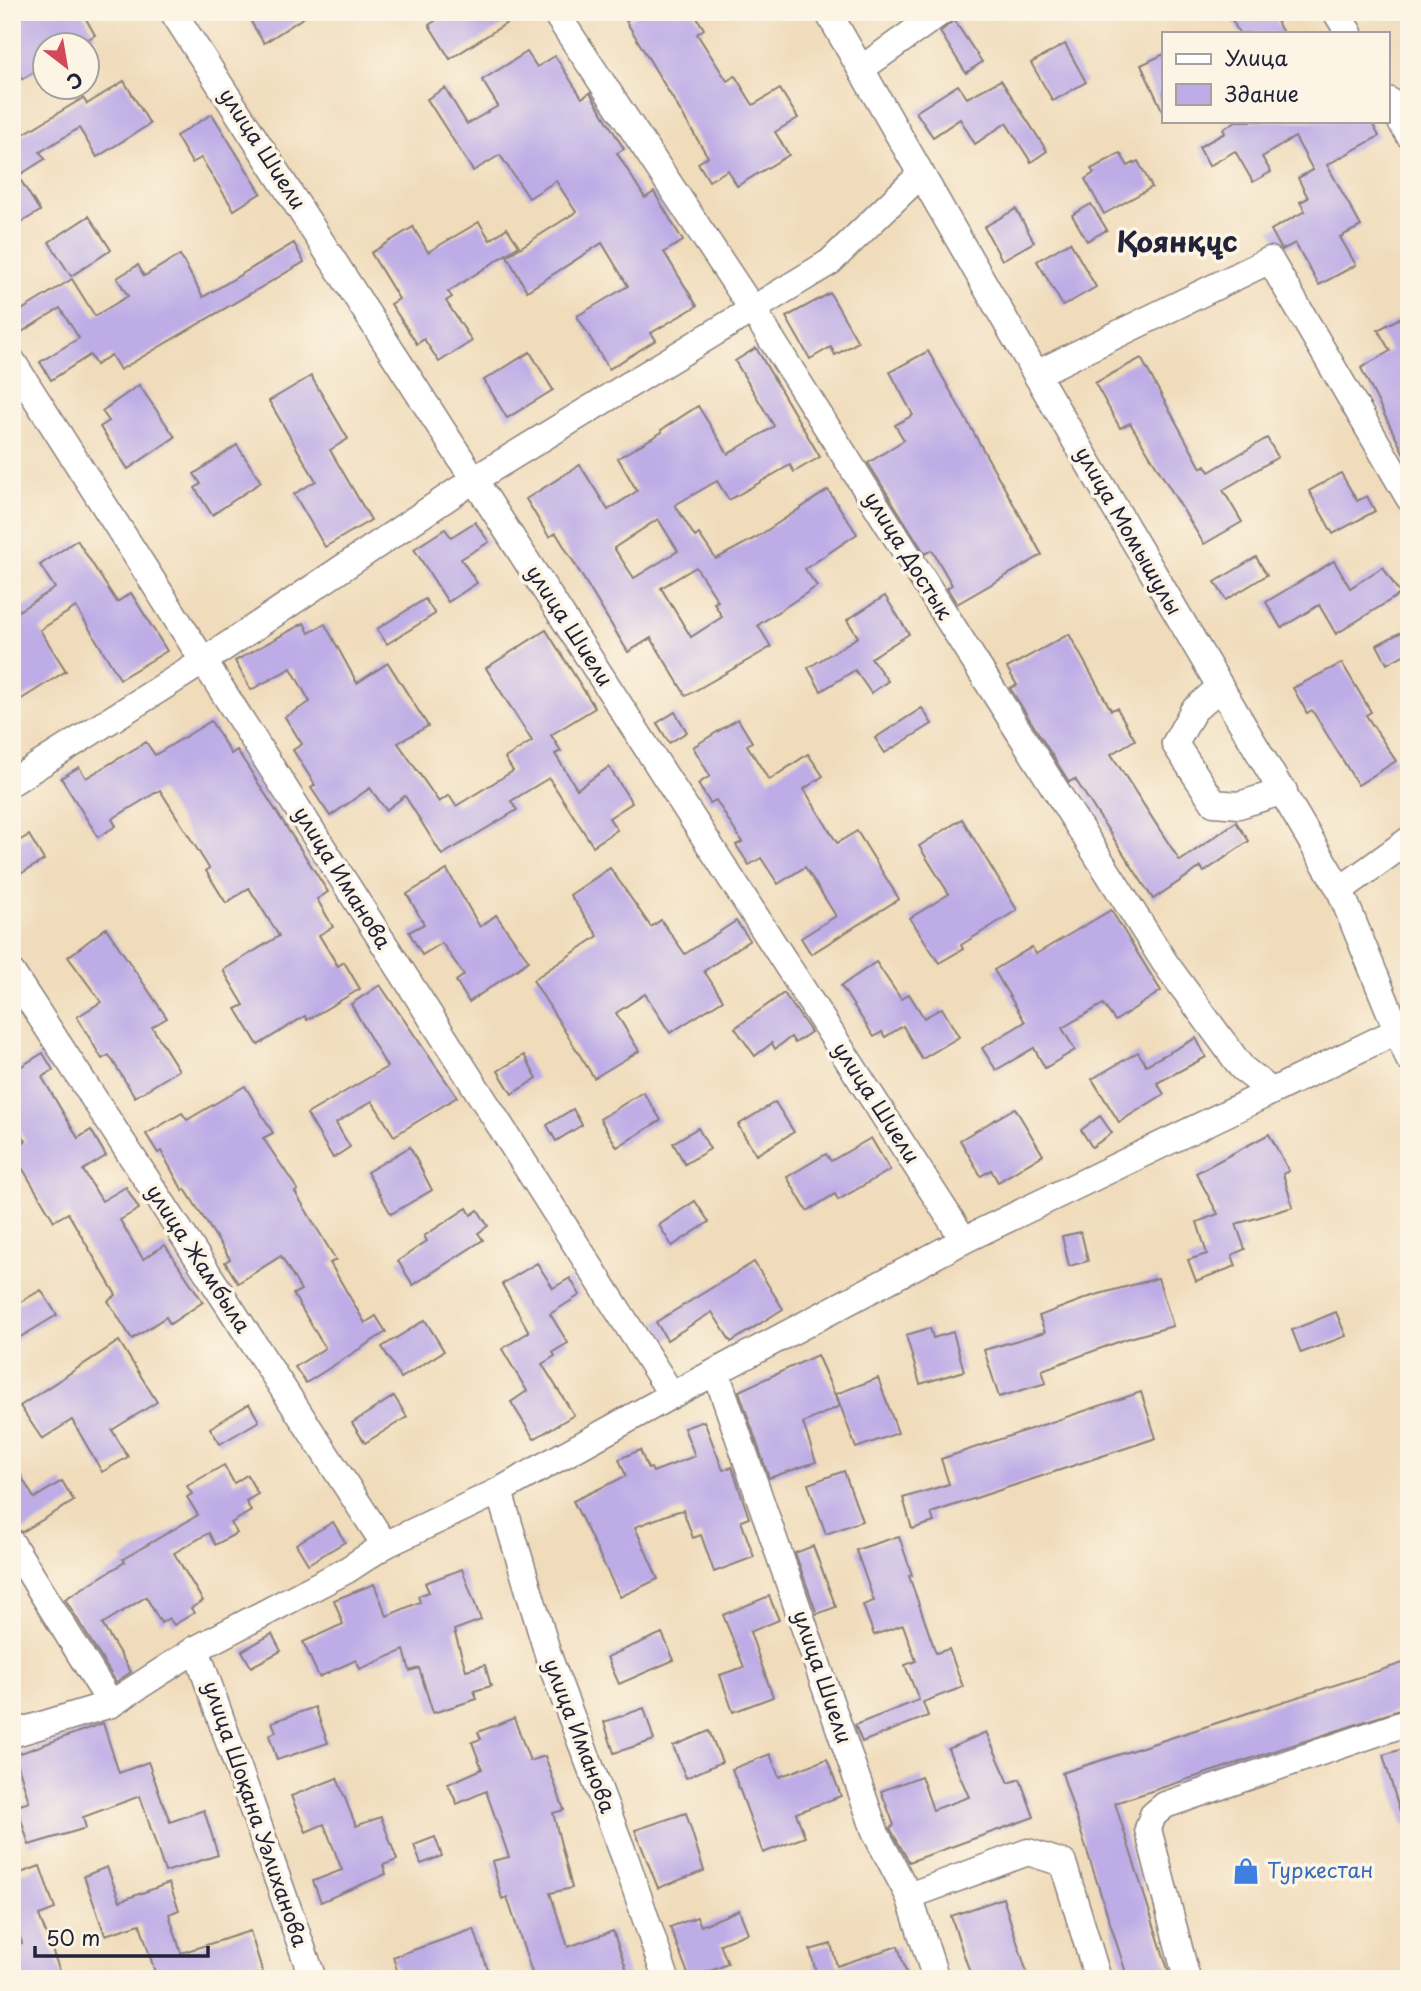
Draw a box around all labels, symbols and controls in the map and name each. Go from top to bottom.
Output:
north arrow [32,32,102,102]
legend [1162,32,1390,122]
text: Улица [1225,41,1288,73]
text: С [62,66,89,97]
text: Здание [1225,77,1299,109]
street label: улица Шиели [212,81,315,215]
district label: Қоянқұс [1116,219,1238,262]
street label: улица Момышулы [1068,440,1191,620]
street label: улица Достык [857,485,962,626]
street label: улица Шиели [519,558,622,692]
street label: улица Иманова [287,799,400,955]
street label: улица Шиели [826,1035,929,1169]
street label: улица Жамбыла [140,1177,260,1339]
street label: улица Шиели [786,1605,862,1747]
street label: улица Иманова [537,1653,625,1817]
street label: улица Шоқана Уәлиханова [196,1676,317,1951]
place label: Туркестан [1267,1853,1373,1885]
shop icon: Туркестан [1231,1856,1261,1886]
scale bar [35,1914,208,1958]
text: 50 m [46,1921,100,1953]

